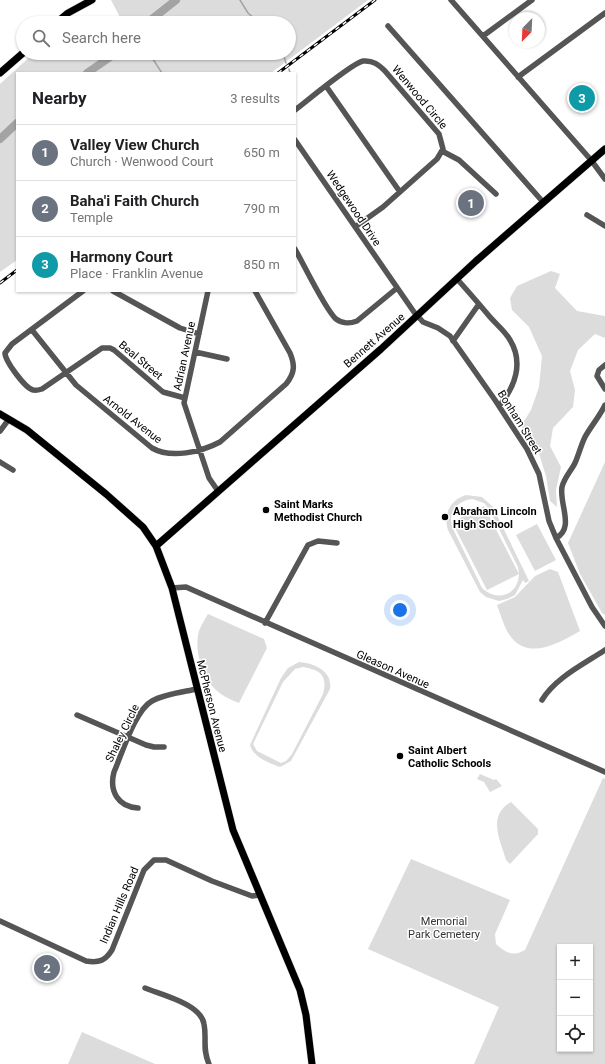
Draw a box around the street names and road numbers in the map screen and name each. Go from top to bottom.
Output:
street label: Wenwood Circle [389,63,450,132]
street label: Wedgewood Drive [324,168,384,249]
street label: Bennett Avenue [341,310,408,370]
street label: Adrian Avenue [171,320,198,392]
street label: Beal Street [116,338,165,383]
street label: Bonham Street [495,388,545,457]
street label: Arnold Avenue [101,392,165,446]
street label: Gleason Avenue [354,648,432,691]
street label: McPherson Avenue [194,659,229,754]
street label: Shaley Circle [103,702,142,764]
street label: Indian Hills Road [97,865,142,946]

